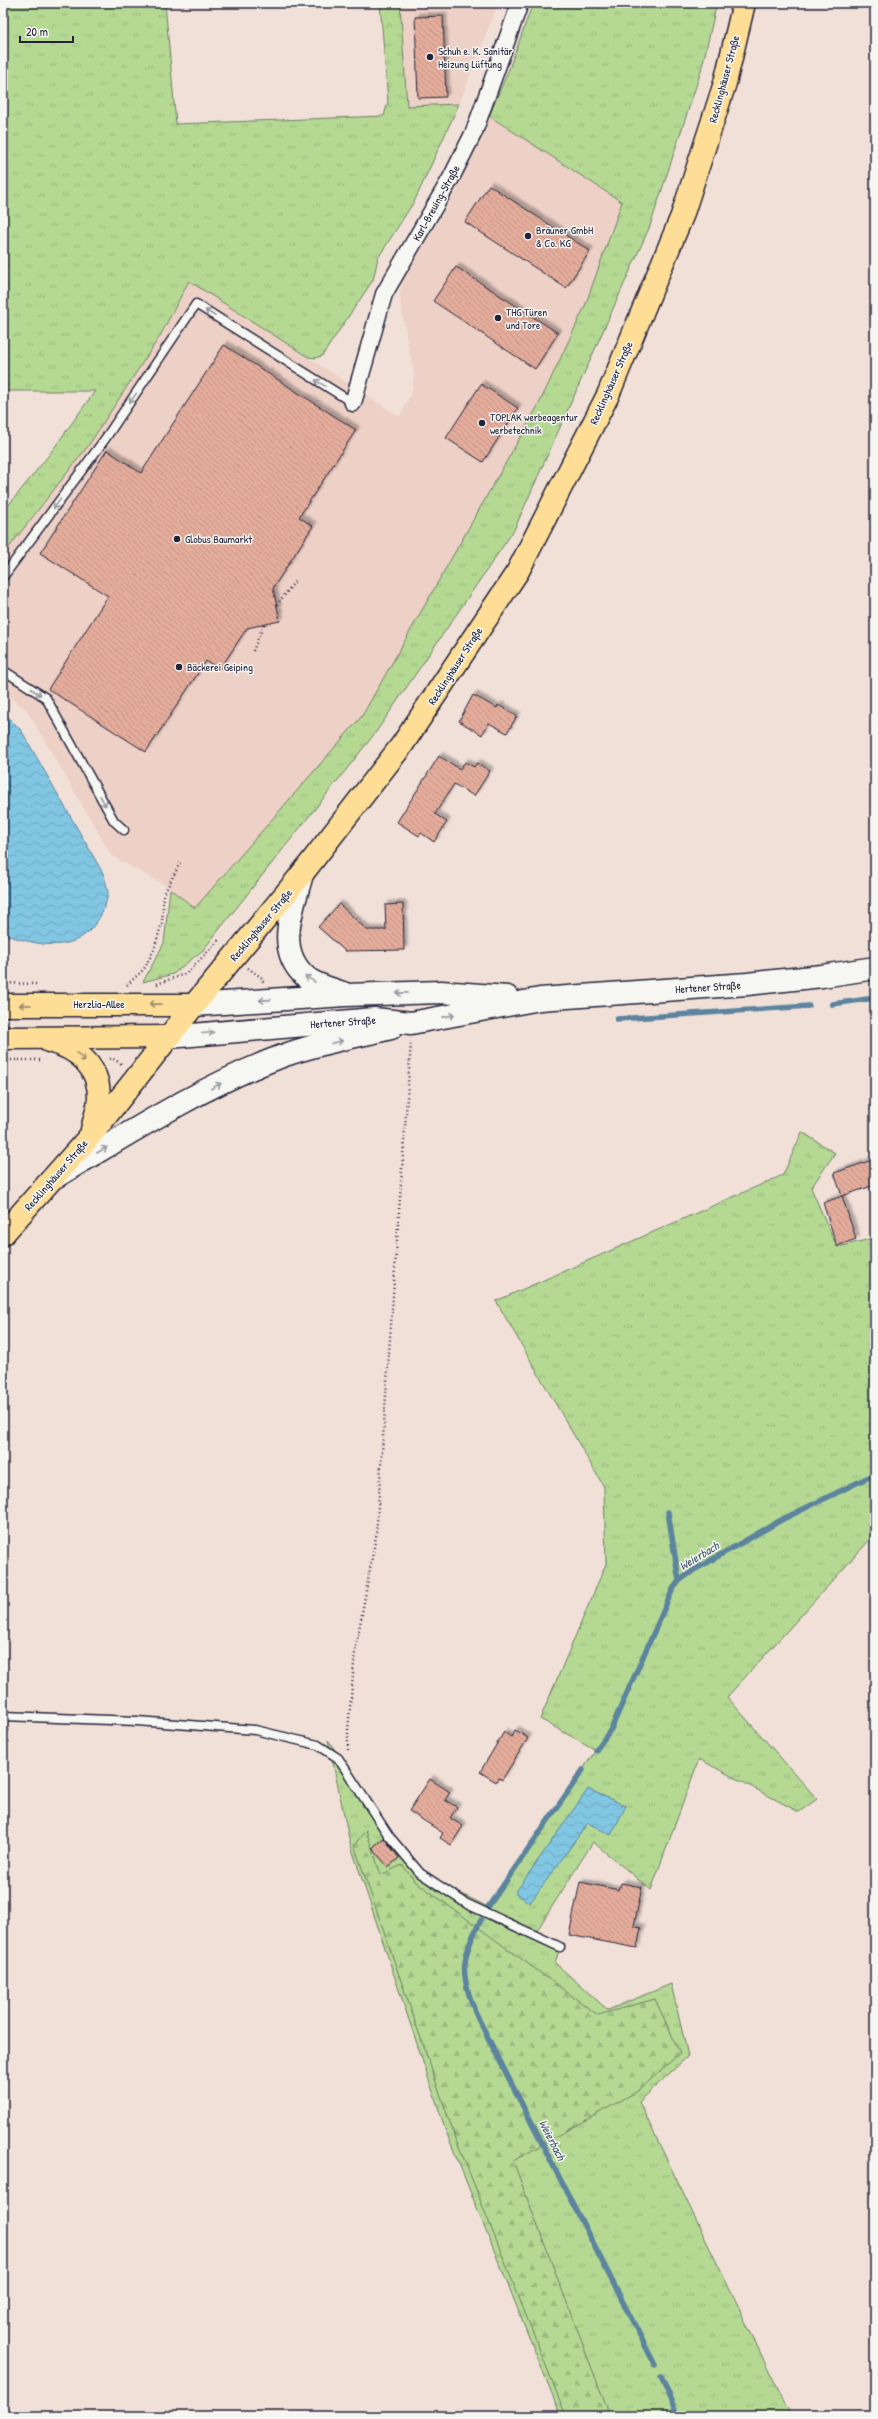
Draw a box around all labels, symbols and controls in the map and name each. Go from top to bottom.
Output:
scale bar [20,18,73,44]
text: 20 m [26,23,48,40]
street label: Recklinghäuser Straße [706,33,743,124]
place label: Schuh e. K. Sanitär Heizung Lüftung [438,44,513,71]
marker: Schuh e. K. Sanitär Heizung Lüftung [425,52,435,62]
street label: Karl-Breuing-Straße [409,162,463,243]
place label: Bräuner GmbH & Co. KG [536,223,593,250]
marker: Bräuner GmbH & Co. KG [523,231,533,241]
place label: THG Türen und Tore [506,305,547,332]
one-way arrow [205,309,216,317]
marker: THG Türen und Tore [493,313,503,323]
street label: Recklinghäuser Straße [586,339,636,427]
one-way arrow [314,378,326,386]
one-way arrow [129,393,137,404]
place label: TOPLAK werbeagentur werbetechnik [490,410,579,437]
marker: TOPLAK werbeagentur werbetechnik [477,418,487,428]
one-way arrow [53,498,61,509]
place label: Globus Baumarkt [185,532,252,546]
marker: Globus Baumarkt [172,534,182,544]
street label: Recklinghäuser Straße [425,624,486,707]
place label: Bäckerei Geiping [187,660,253,674]
marker: Bäckerei Geiping [174,662,184,672]
one-way arrow [30,687,41,696]
one-way arrow [100,795,108,807]
street label: Recklinghäuser Straße [227,886,296,964]
one-way arrow [304,974,316,982]
street label: Hertener Straße [675,978,742,996]
one-way arrow [396,990,409,997]
one-way arrow [259,996,272,1004]
street label: Herzlia-Allee [73,997,125,1011]
one-way arrow [149,1000,162,1008]
one-way arrow [19,1001,32,1008]
one-way arrow [442,1012,455,1020]
street label: Hertener Straße [310,1013,377,1031]
one-way arrow [201,1030,214,1037]
one-way arrow [330,1038,343,1045]
one-way arrow [76,1052,86,1062]
one-way arrow [209,1082,221,1090]
street label: Recklinghäuser Straße [21,1136,91,1213]
one-way arrow [96,1145,108,1153]
water label: Weierbach [676,1537,723,1574]
water label: Weierbach [535,2116,570,2164]

